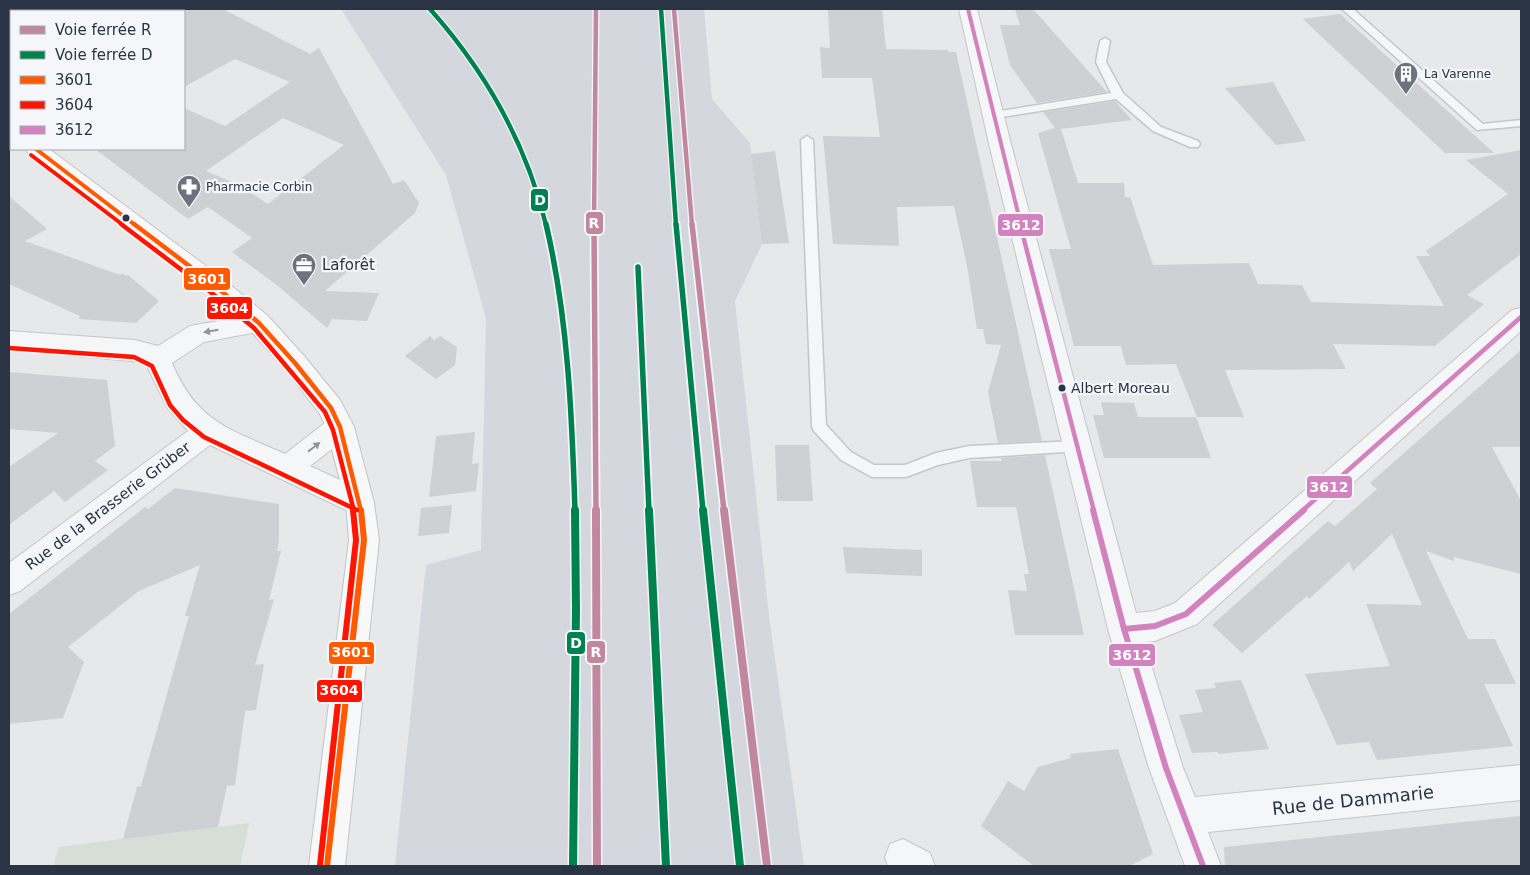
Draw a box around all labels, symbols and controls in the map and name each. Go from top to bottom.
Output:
legend [10,10,185,150]
text: Voie ferrée R [55,21,151,39]
text: Voie ferrée D [55,46,152,64]
building icon: La Varenne [1393,61,1419,95]
place label: La Varenne [1424,67,1491,81]
text: 3601 [55,71,93,89]
text: 3604 [55,96,93,114]
text: 3612 [55,121,93,139]
pharmacy icon: Pharmacie Corbin [176,174,202,208]
place label: Pharmacie Corbin [206,180,312,194]
line badge: D [530,188,549,212]
text: D [534,192,546,208]
line badge: R [585,211,604,235]
unlabelled marker [121,213,131,223]
line badge: 3612 [997,213,1044,237]
text: R [589,215,600,231]
text: 3612 [1002,217,1040,233]
office icon: Laforêt [291,252,317,286]
place label: Laforêt [322,256,375,274]
line badge: 3601 [183,267,231,291]
text: 3601 [188,271,226,287]
line badge: 3604 [206,296,253,320]
text: 3604 [210,300,249,316]
one-way arrow [202,328,218,336]
place label: Albert Moreau [1071,380,1170,396]
marker: Albert Moreau [1057,383,1067,393]
street label: Rue de la Brasserie Grüber [22,438,195,574]
one-way arrow [307,442,320,453]
line badge: 3612 [1306,475,1353,499]
text: 3612 [1310,479,1348,495]
line badge: D [566,631,586,655]
text: D [570,635,582,651]
line badge: R [586,640,606,664]
line badge: 3601 [328,641,375,665]
line badge: 3612 [1108,643,1156,667]
text: 3601 [332,644,370,660]
text: R [591,644,602,660]
text: 3612 [1113,647,1151,663]
line badge: 3604 [316,679,363,703]
text: 3604 [320,682,359,698]
street label: Rue de Dammarie [1271,781,1435,819]

